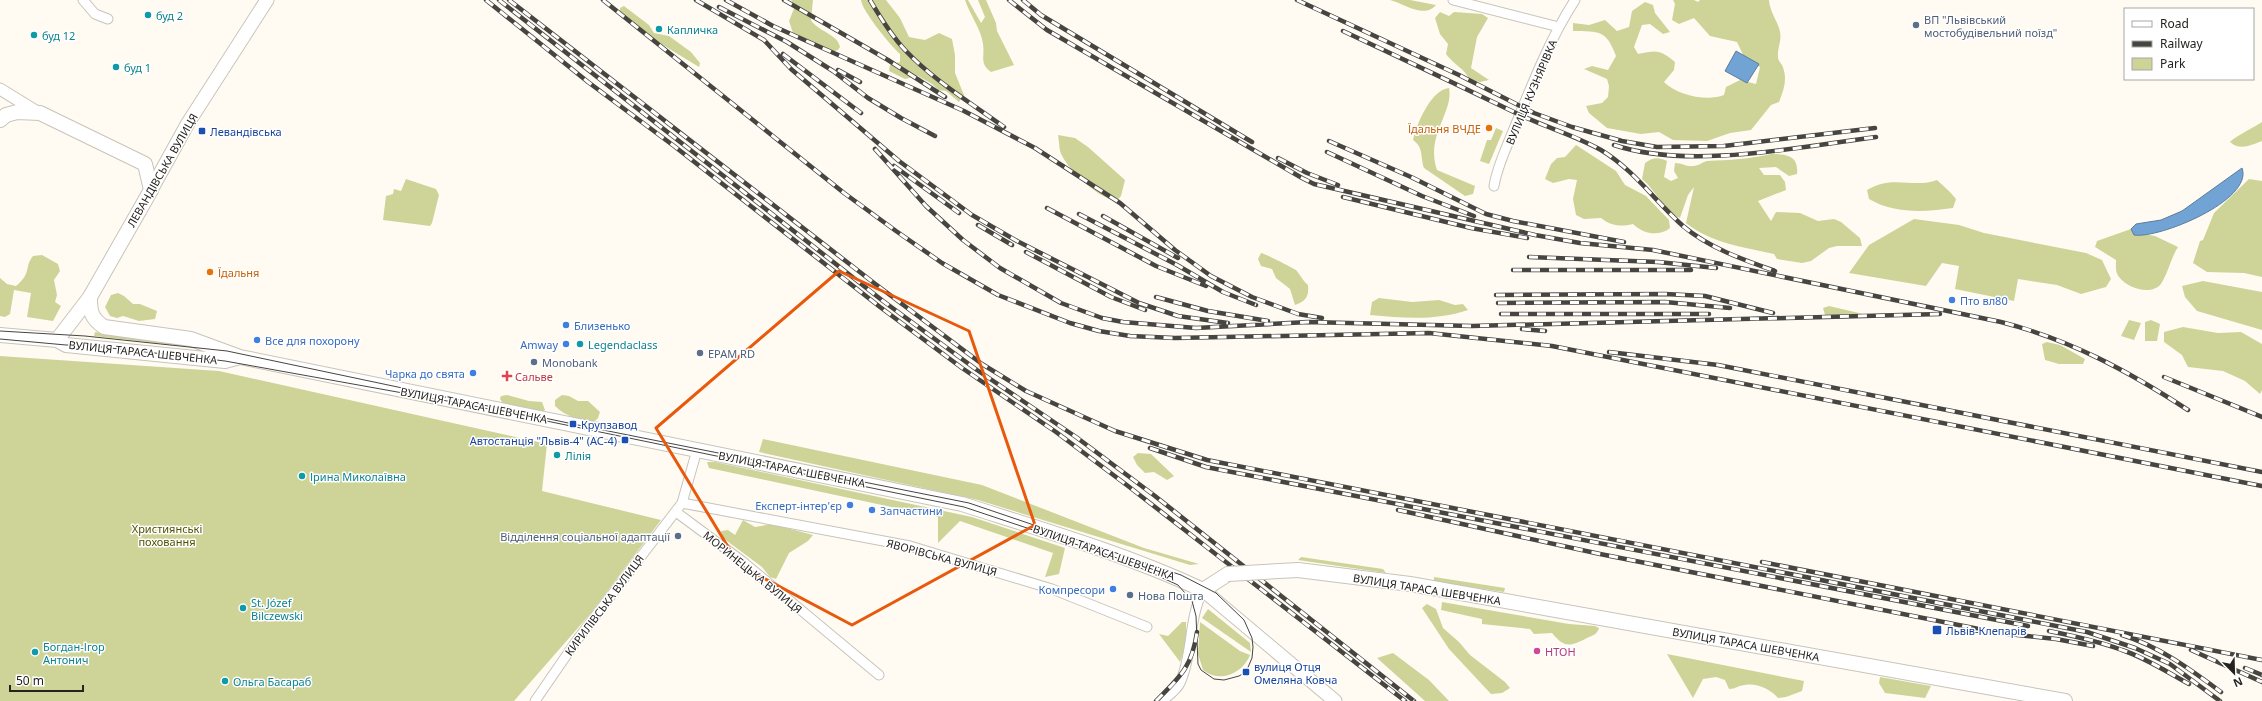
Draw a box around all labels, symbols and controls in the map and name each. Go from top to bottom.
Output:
place label: буд 2 [156,8,183,23]
legend [2124,8,2254,80]
marker: буд 2 [143,10,153,20]
place label: ВП "Львівський мостобудівельний поїзд" [1924,12,2057,40]
text: Road [2160,15,2189,32]
marker: ВП "Львівський мостобудівельний поїзд" [1911,20,1921,30]
place label: Капличка [667,22,718,37]
marker: Капличка [654,24,664,34]
place label: буд 12 [42,28,75,43]
marker: буд 12 [29,30,39,40]
text: Railway [2160,35,2204,52]
street label: ВУЛИЦЯ КУЗНЯРІВКА [1502,36,1560,147]
text: Park [2160,55,2186,72]
place label: буд 1 [124,60,151,75]
marker: буд 1 [111,62,121,72]
street label: ЛЕВАНДІВСЬКА ВУЛИЦЯ [123,110,201,230]
place label: Їдальня ВЧДЕ [1408,121,1481,136]
marker: Їдальня ВЧДЕ [1484,123,1494,133]
place label: Левандівська [210,124,282,139]
marker: Левандівська [197,126,207,136]
place label: Їдальня [218,265,259,280]
marker: Їдальня [205,267,215,277]
place label: Пто вл80 [1960,293,2008,308]
marker: Пто вл80 [1947,295,1957,305]
place label: Близенько [574,318,630,333]
marker: Близенько [561,320,571,330]
place label: Все для похорону [265,333,360,348]
marker: Все для похорону [252,335,262,345]
street label: ВУЛИЦЯ ТАРАСА ШЕВЧЕНКА [68,337,219,367]
place label: Amway [520,337,558,352]
place label: Legendaclass [588,337,658,352]
marker: Amway [561,339,571,349]
marker: Legendaclass [575,339,585,349]
place label: EPAM RD [708,346,755,361]
marker: EPAM RD [695,348,705,358]
place label: Monobank [542,355,598,370]
marker: Monobank [529,357,539,367]
place label: Чарка до свята [385,366,465,381]
marker: Чарка до свята [468,368,478,378]
place label: Сальве [515,369,553,384]
marker: Сальве [502,371,512,381]
street label: ВУЛИЦЯ ТАРАСА ШЕВЧЕНКА [399,383,550,427]
place label: Крупзавод [581,417,638,432]
marker: Крупзавод [568,419,578,429]
place label: Автостанція "Львів-4" (АС-4) [470,433,617,448]
marker: Автостанція "Львів-4" (АС-4) [620,435,630,445]
street label: ВУЛИЦЯ ТАРАСА ШЕВЧЕНКА [717,447,868,491]
place label: Лілія [565,448,591,463]
marker: Лілія [552,450,562,460]
place label: Ірина Миколаївна [310,469,406,484]
marker: Ірина Миколаївна [297,471,307,481]
place label: Експерт-інтер'єр [755,498,842,513]
marker: Експерт-інтер'єр [845,500,855,510]
place label: Запчастини [880,503,943,518]
marker: Запчастини [867,505,877,515]
park label: Християнські поховання [132,521,202,549]
street label: ВУЛИЦЯ ТАРАСА ШЕВЧЕНКА [1031,521,1178,584]
street label: МОРИНЕЦЬКА ВУЛИЦЯ [700,527,806,617]
place label: Відділення соціальної адаптації [500,529,670,544]
marker: Відділення соціальної адаптації [673,531,683,541]
street label: ЯВОРІВСЬКА ВУЛИЦЯ [885,535,999,579]
street label: КИРИЛІВСЬКА ВУЛИЦЯ [561,552,647,658]
street label: ВУЛИЦЯ ТАРАСА ШЕВЧЕНКА [1352,570,1503,608]
place label: Компресори [1039,582,1105,597]
marker: Компресори [1108,584,1118,594]
place label: Нова Пошта [1138,588,1204,603]
marker: Нова Пошта [1125,590,1135,600]
place label: St. Józef Bilczewski [251,595,303,623]
marker: St. Józef Bilczewski [238,603,248,613]
place label: Львів-Клепарів [1946,623,2026,638]
street label: ВУЛИЦЯ ТАРАСА ШЕВЧЕНКА [1671,624,1822,665]
marker: Львів-Клепарів [1931,624,1943,636]
place label: Богдан-Ігор Антонич [43,639,105,667]
place label: НТОН [1545,644,1576,659]
marker: НТОН [1532,646,1542,656]
marker: Богдан-Ігор Антонич [30,647,40,657]
north arrow [2214,653,2254,693]
place label: вулиця Отця Омеляна Ковча [1254,659,1337,687]
scale bar [10,667,83,693]
marker: вулиця Отця Омеляна Ковча [1241,667,1251,677]
text: 50 m [16,672,44,689]
place label: Ольга Басараб [233,674,312,689]
text: N [2231,674,2245,691]
marker: Ольга Басараб [220,676,230,686]

